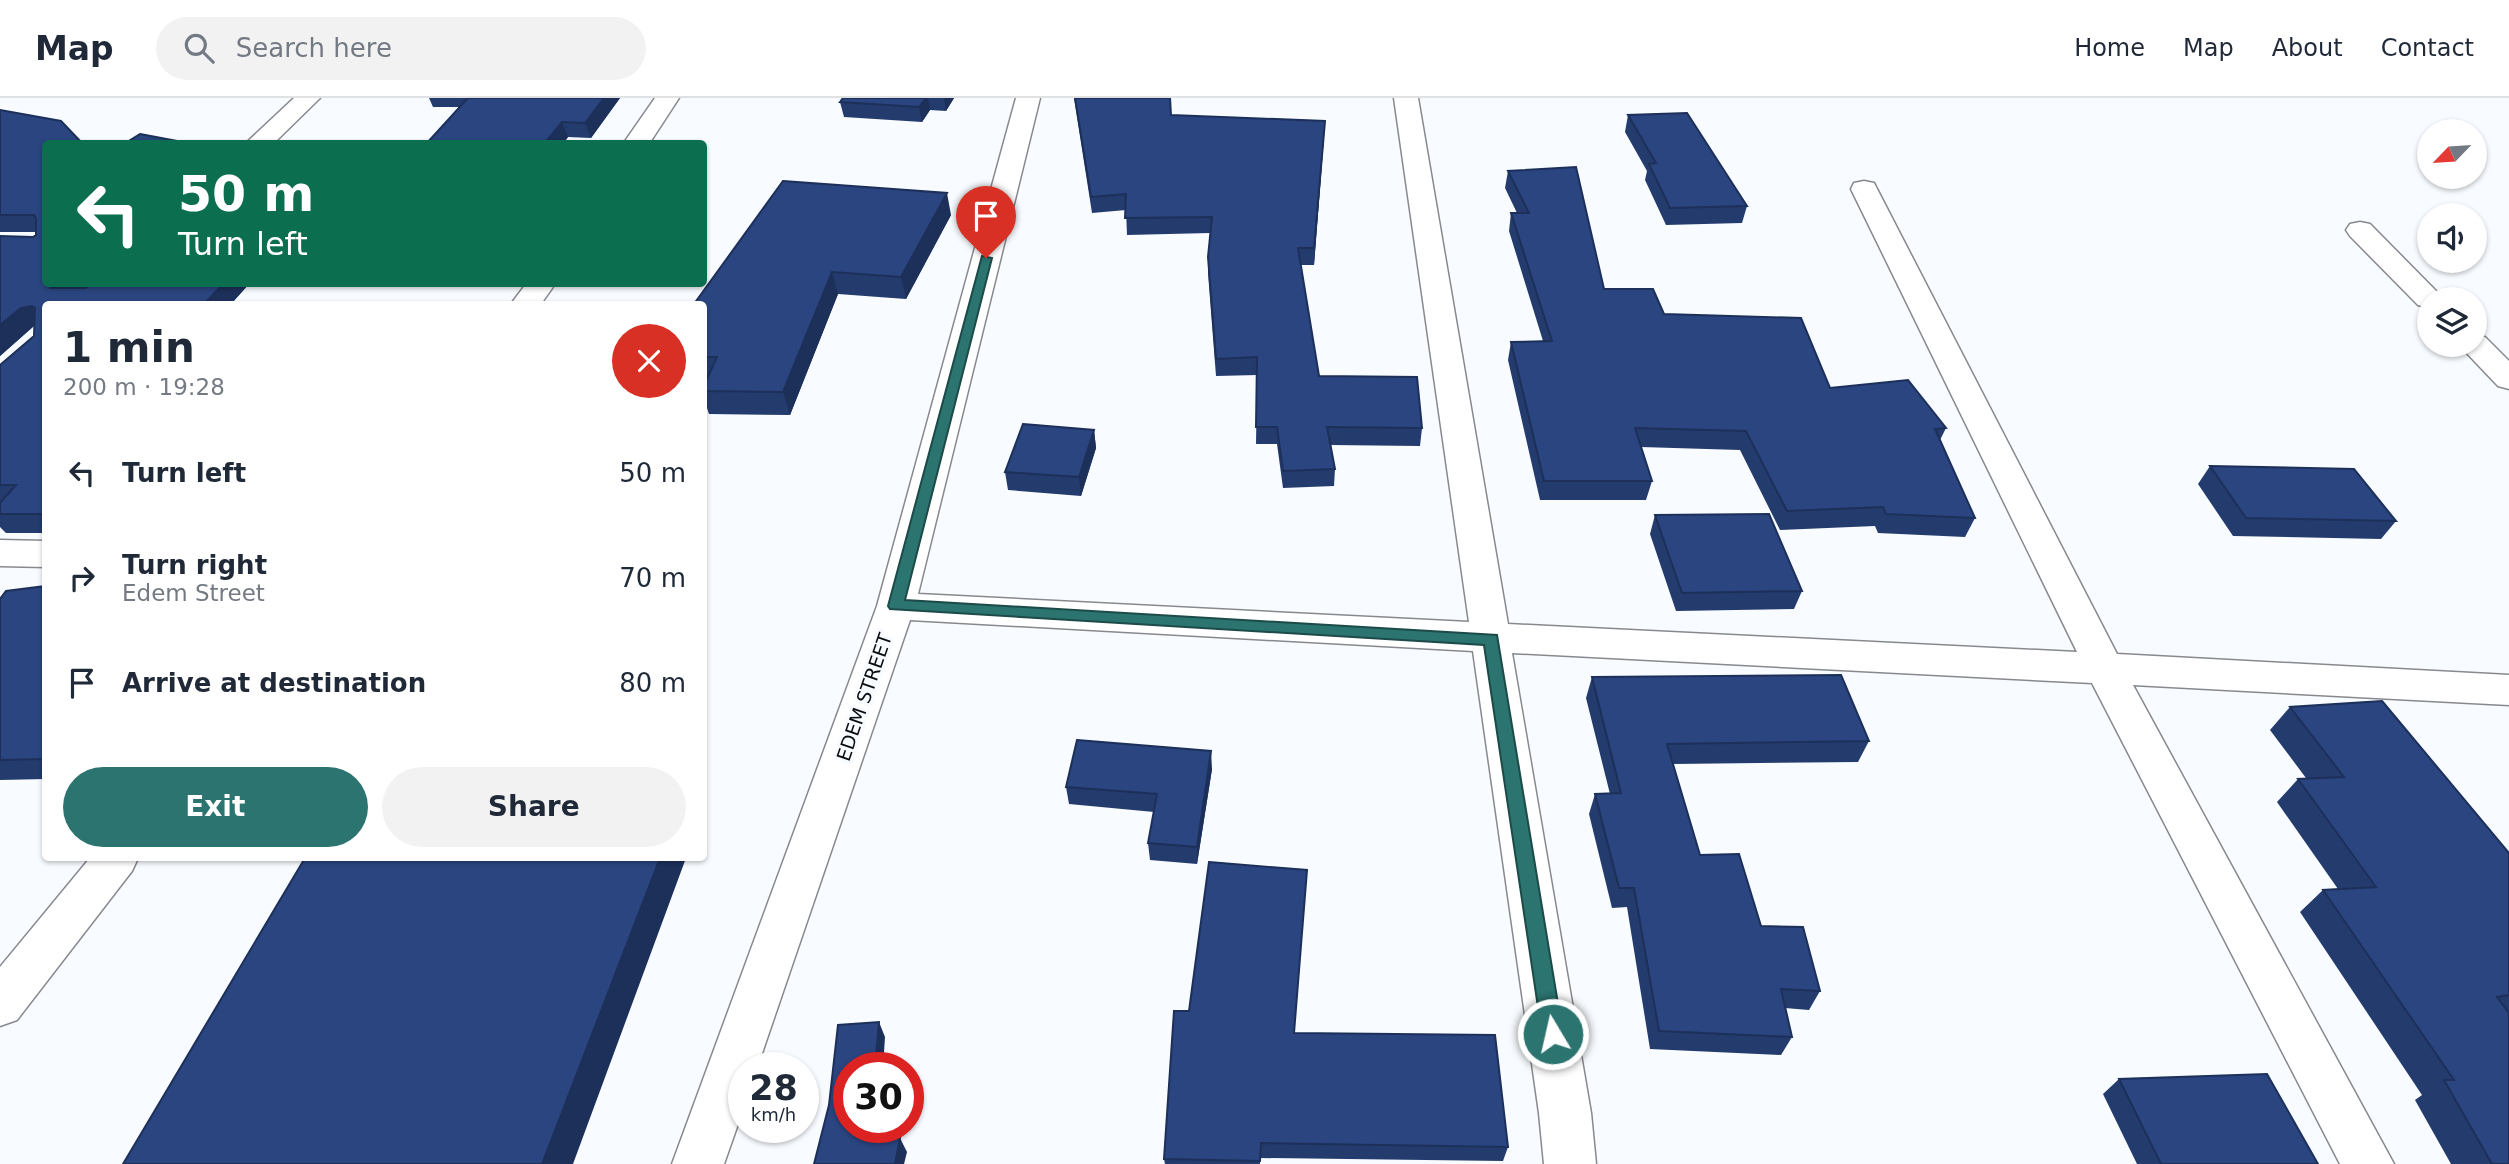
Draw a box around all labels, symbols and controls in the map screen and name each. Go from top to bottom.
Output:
search box [156,17,646,80]
text: Map [35,29,114,68]
icon: search [180,29,218,67]
text: Search here [236,33,392,63]
text: Home [2074,34,2145,62]
text: Map [2183,34,2234,62]
text: About [2272,34,2343,62]
text: Contact [2381,34,2474,62]
north arrow [2417,119,2487,189]
map controls [2417,119,2487,357]
text: 50 m [178,166,314,223]
icon: left [63,168,154,259]
pin [956,186,1016,258]
icon: arrive [967,197,1005,235]
button: sound [2417,203,2487,273]
text: Turn left [178,225,308,263]
button: layers [2417,287,2487,357]
text: 1 min [63,323,195,372]
button: close [612,324,686,398]
text: 200 m · 19:28 [63,374,225,400]
icon: left [63,454,101,492]
text: Turn left [122,458,246,488]
text: 50 m [619,458,686,488]
text: Turn right [122,550,267,580]
icon: right [63,559,101,597]
text: 70 m [619,563,686,593]
text: Edem Street [122,580,265,606]
street label: EDEM STREET [832,630,896,764]
icon: arrive [63,664,101,702]
text: Arrive at destination [122,668,426,698]
text: 80 m [619,668,686,698]
button: Exit [63,767,368,847]
button: Share [382,767,686,847]
position arrow [1516,997,1590,1071]
speed limit sign: 30 [833,1052,924,1143]
text: 28 [749,1068,798,1108]
text: km/h [751,1104,796,1125]

